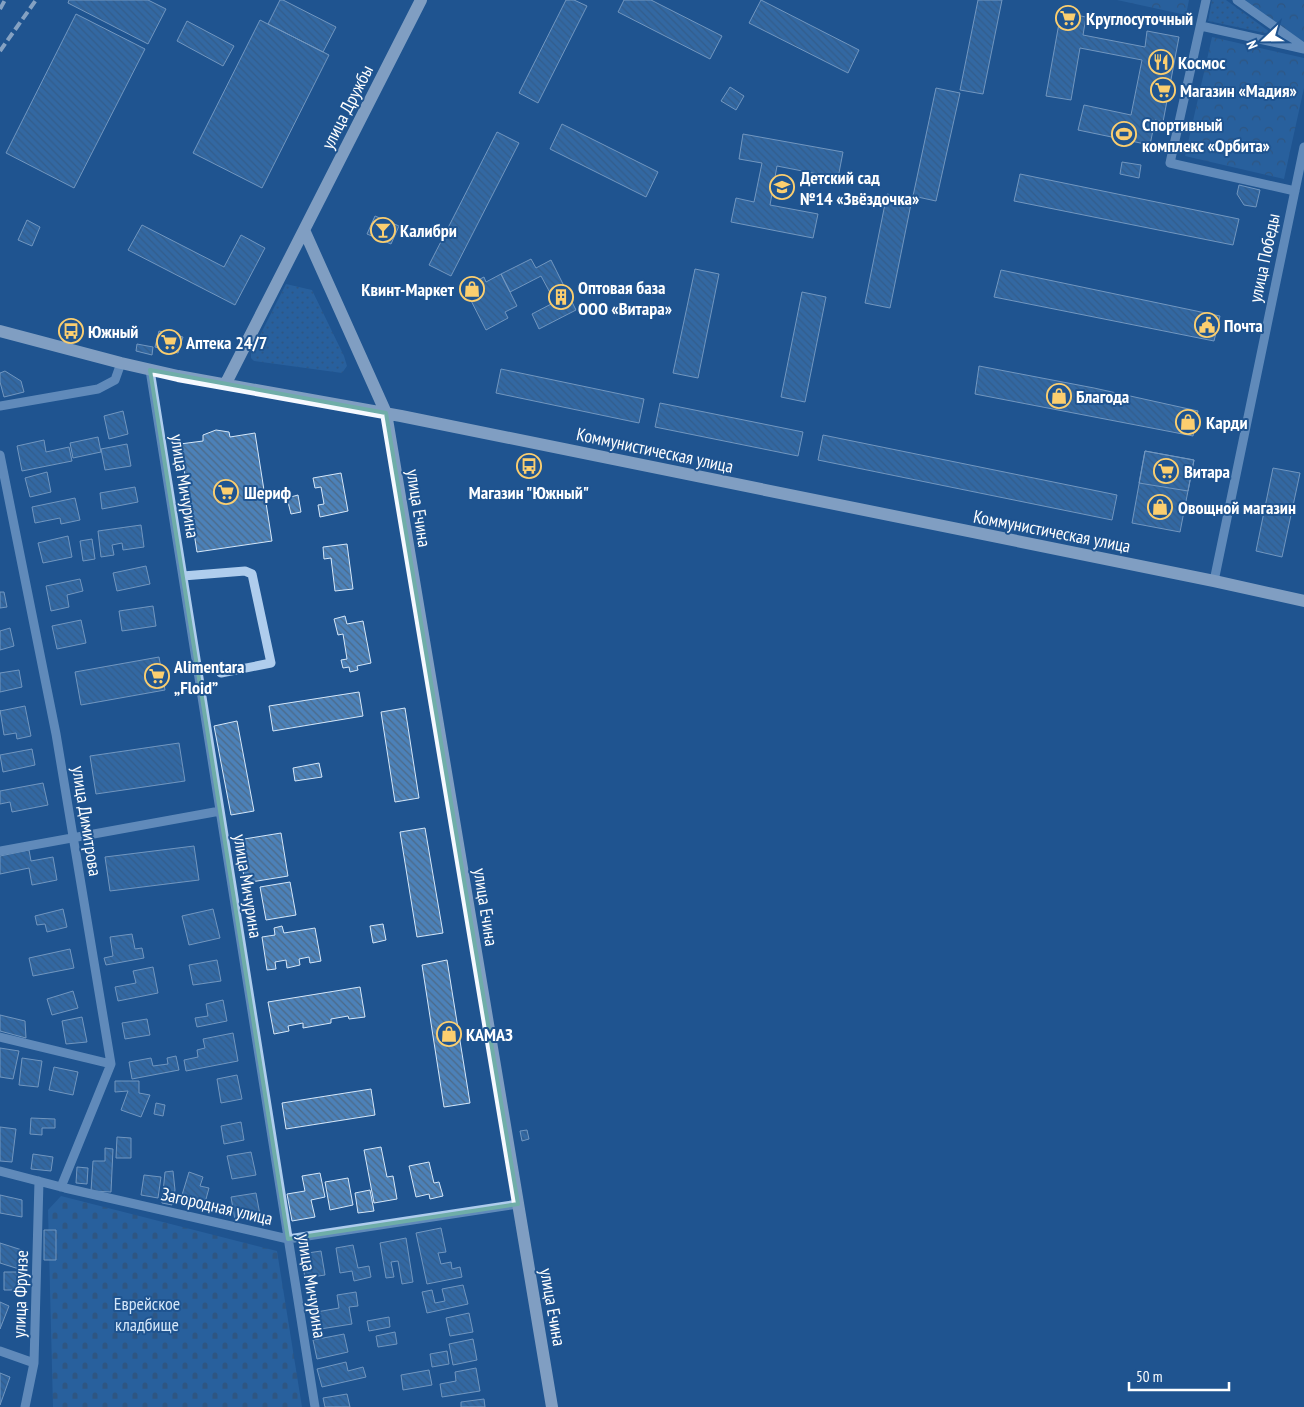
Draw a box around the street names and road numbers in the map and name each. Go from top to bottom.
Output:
street label: улица Дружбы [316,61,378,153]
street label: улица Победы [1243,211,1285,305]
street label: Коммунистическая улица [575,422,735,478]
street label: улица Мичурина [165,432,205,540]
street label: улица Ечина [402,467,436,549]
street label: Коммунистическая улица [971,504,1133,558]
street label: улица Димитрова [67,764,107,878]
street label: улица Мичурина [228,832,268,940]
street label: улица Ечина [469,866,503,948]
street label: Загородная улица [159,1182,275,1230]
street label: улица Мичурина [292,1232,332,1340]
street label: улица Фрунзе [7,1250,33,1338]
street label: улица Ечина [535,1266,571,1348]

